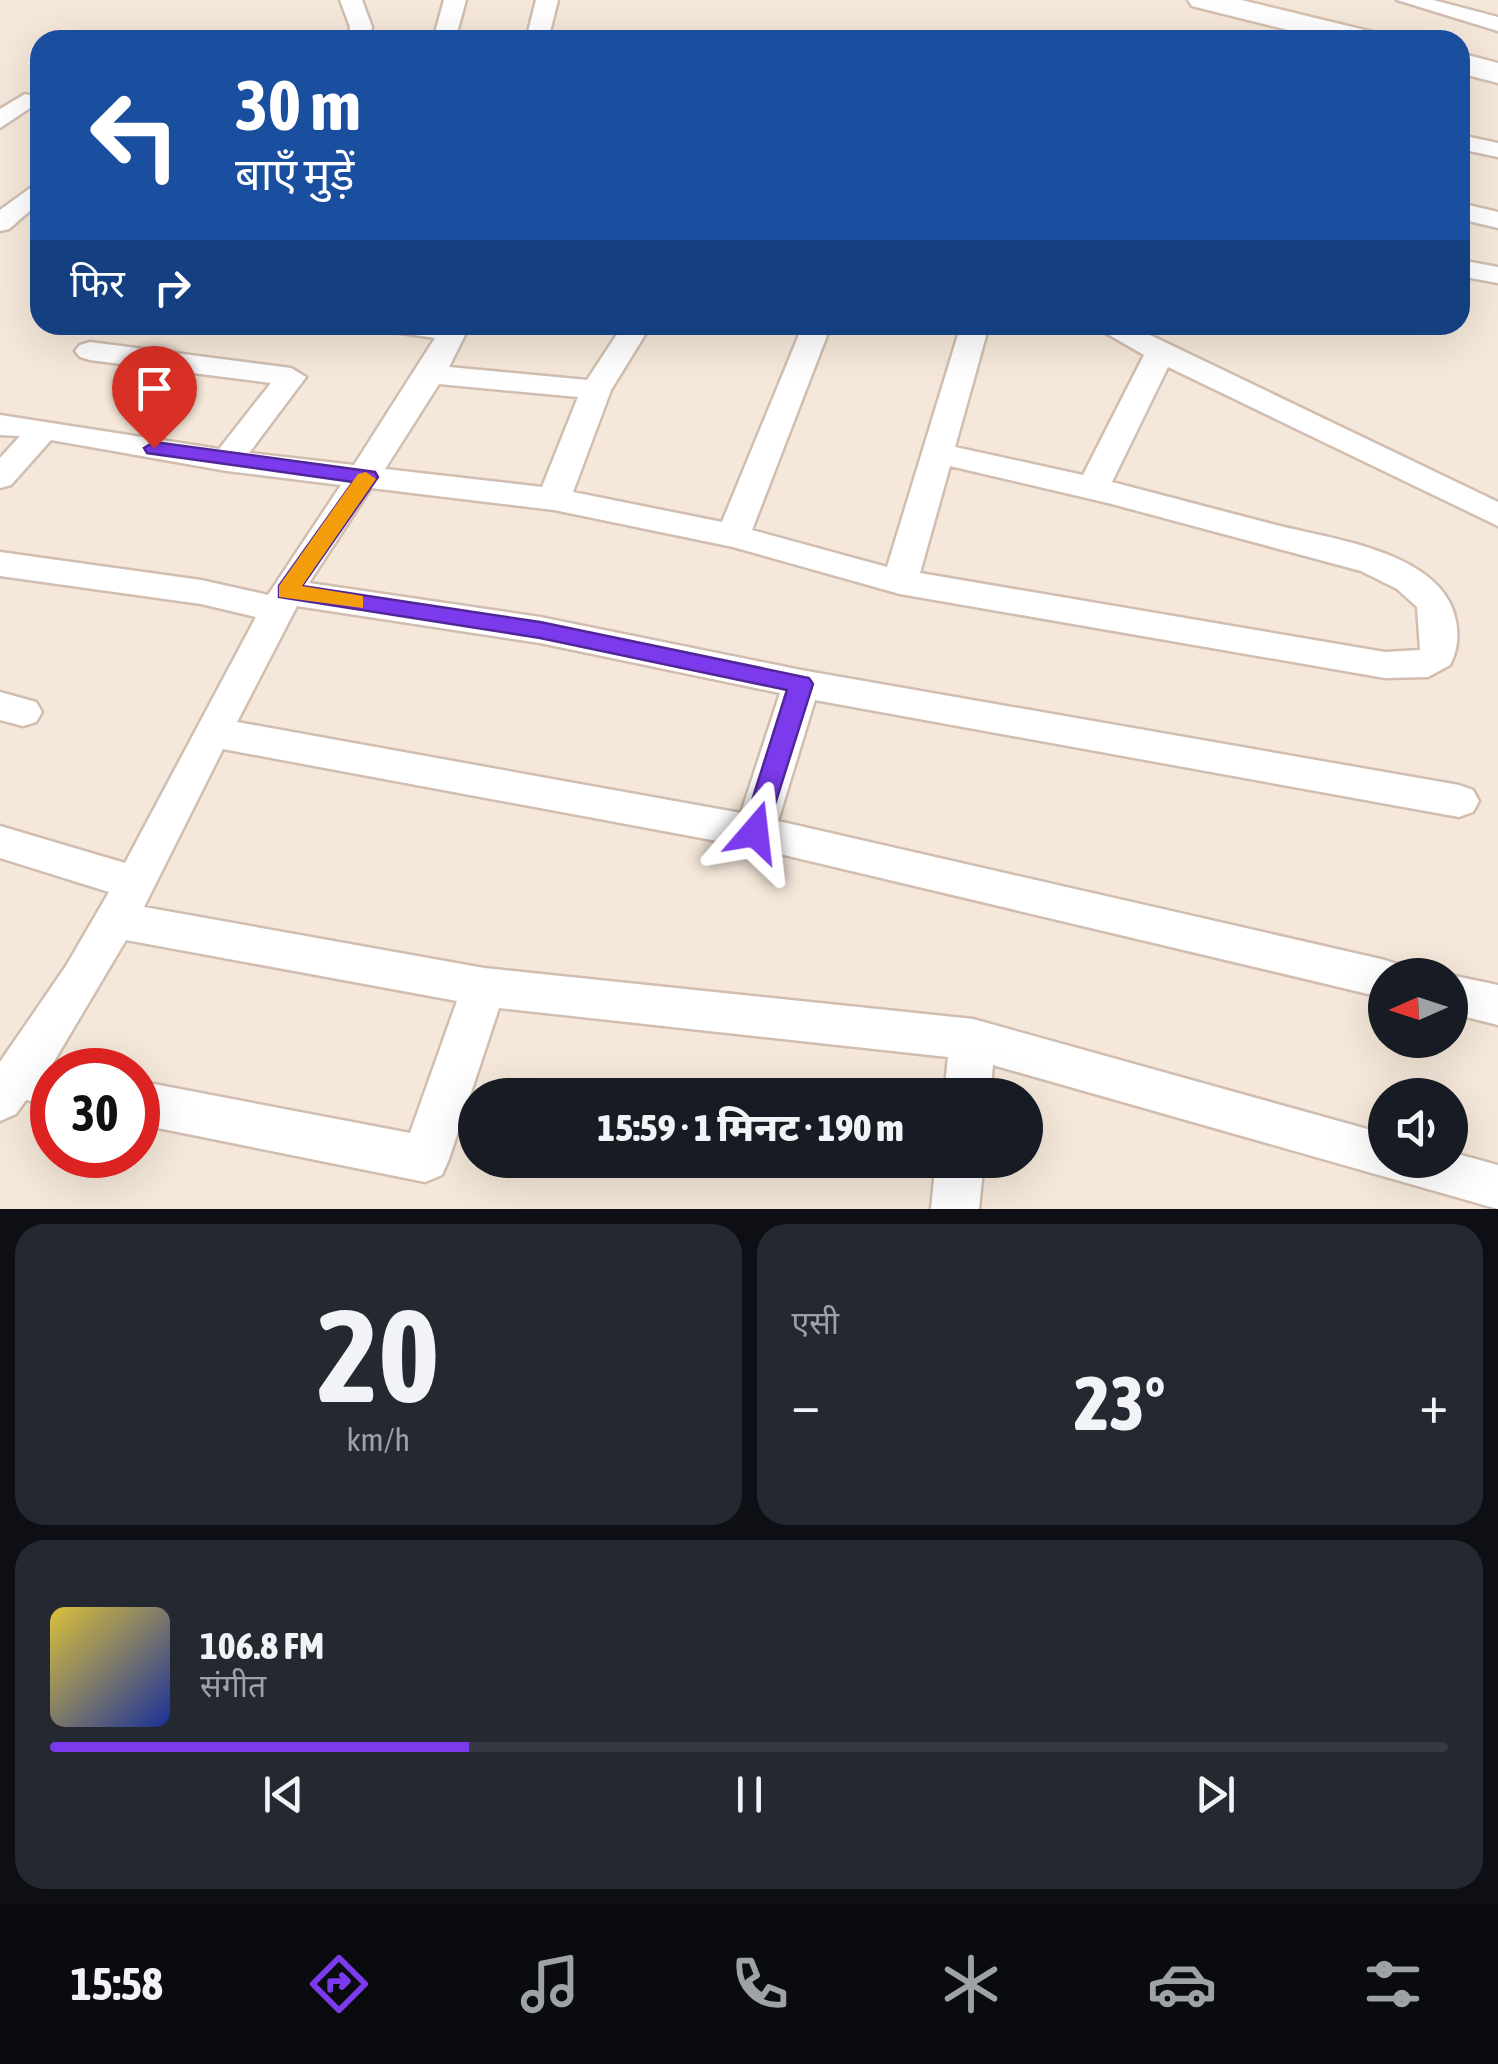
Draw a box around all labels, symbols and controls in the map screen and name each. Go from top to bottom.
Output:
text: 30 m [235,65,361,145]
icon: left [70,70,200,200]
text: बाएँ मुड़ें [235,148,354,200]
icon: right [145,260,200,315]
text: फिर [70,262,125,305]
pin [112,346,197,449]
icon: arrive [127,361,182,416]
position arrow [703,780,807,884]
north arrow [1368,958,1468,1058]
map controls [1368,958,1468,1178]
speed limit sign: 30 [30,1048,160,1178]
button: sound [1368,1078,1468,1178]
text: 15:59 · 1 मिनट · 190 m [597,1106,904,1149]
text: 20 [317,1281,439,1430]
text: एसी [792,1304,839,1341]
text: 23° [1074,1360,1165,1446]
text: − [792,1372,820,1435]
text: + [1419,1372,1448,1435]
text: km/h [347,1421,410,1458]
text: 106.8 FM [200,1624,324,1667]
text: संगीत [200,1667,266,1704]
icon: previous [256,1767,311,1822]
icon: pause [722,1767,777,1822]
icon: next [1188,1767,1243,1822]
icon: directions [304,1949,374,2019]
icon: music [515,1949,585,2019]
icon: phone [725,1949,795,2019]
icon: climate [936,1949,1006,2019]
icon: car [1147,1949,1217,2019]
icon: filters [1358,1949,1428,2019]
text: 15:58 [70,1958,163,2010]

